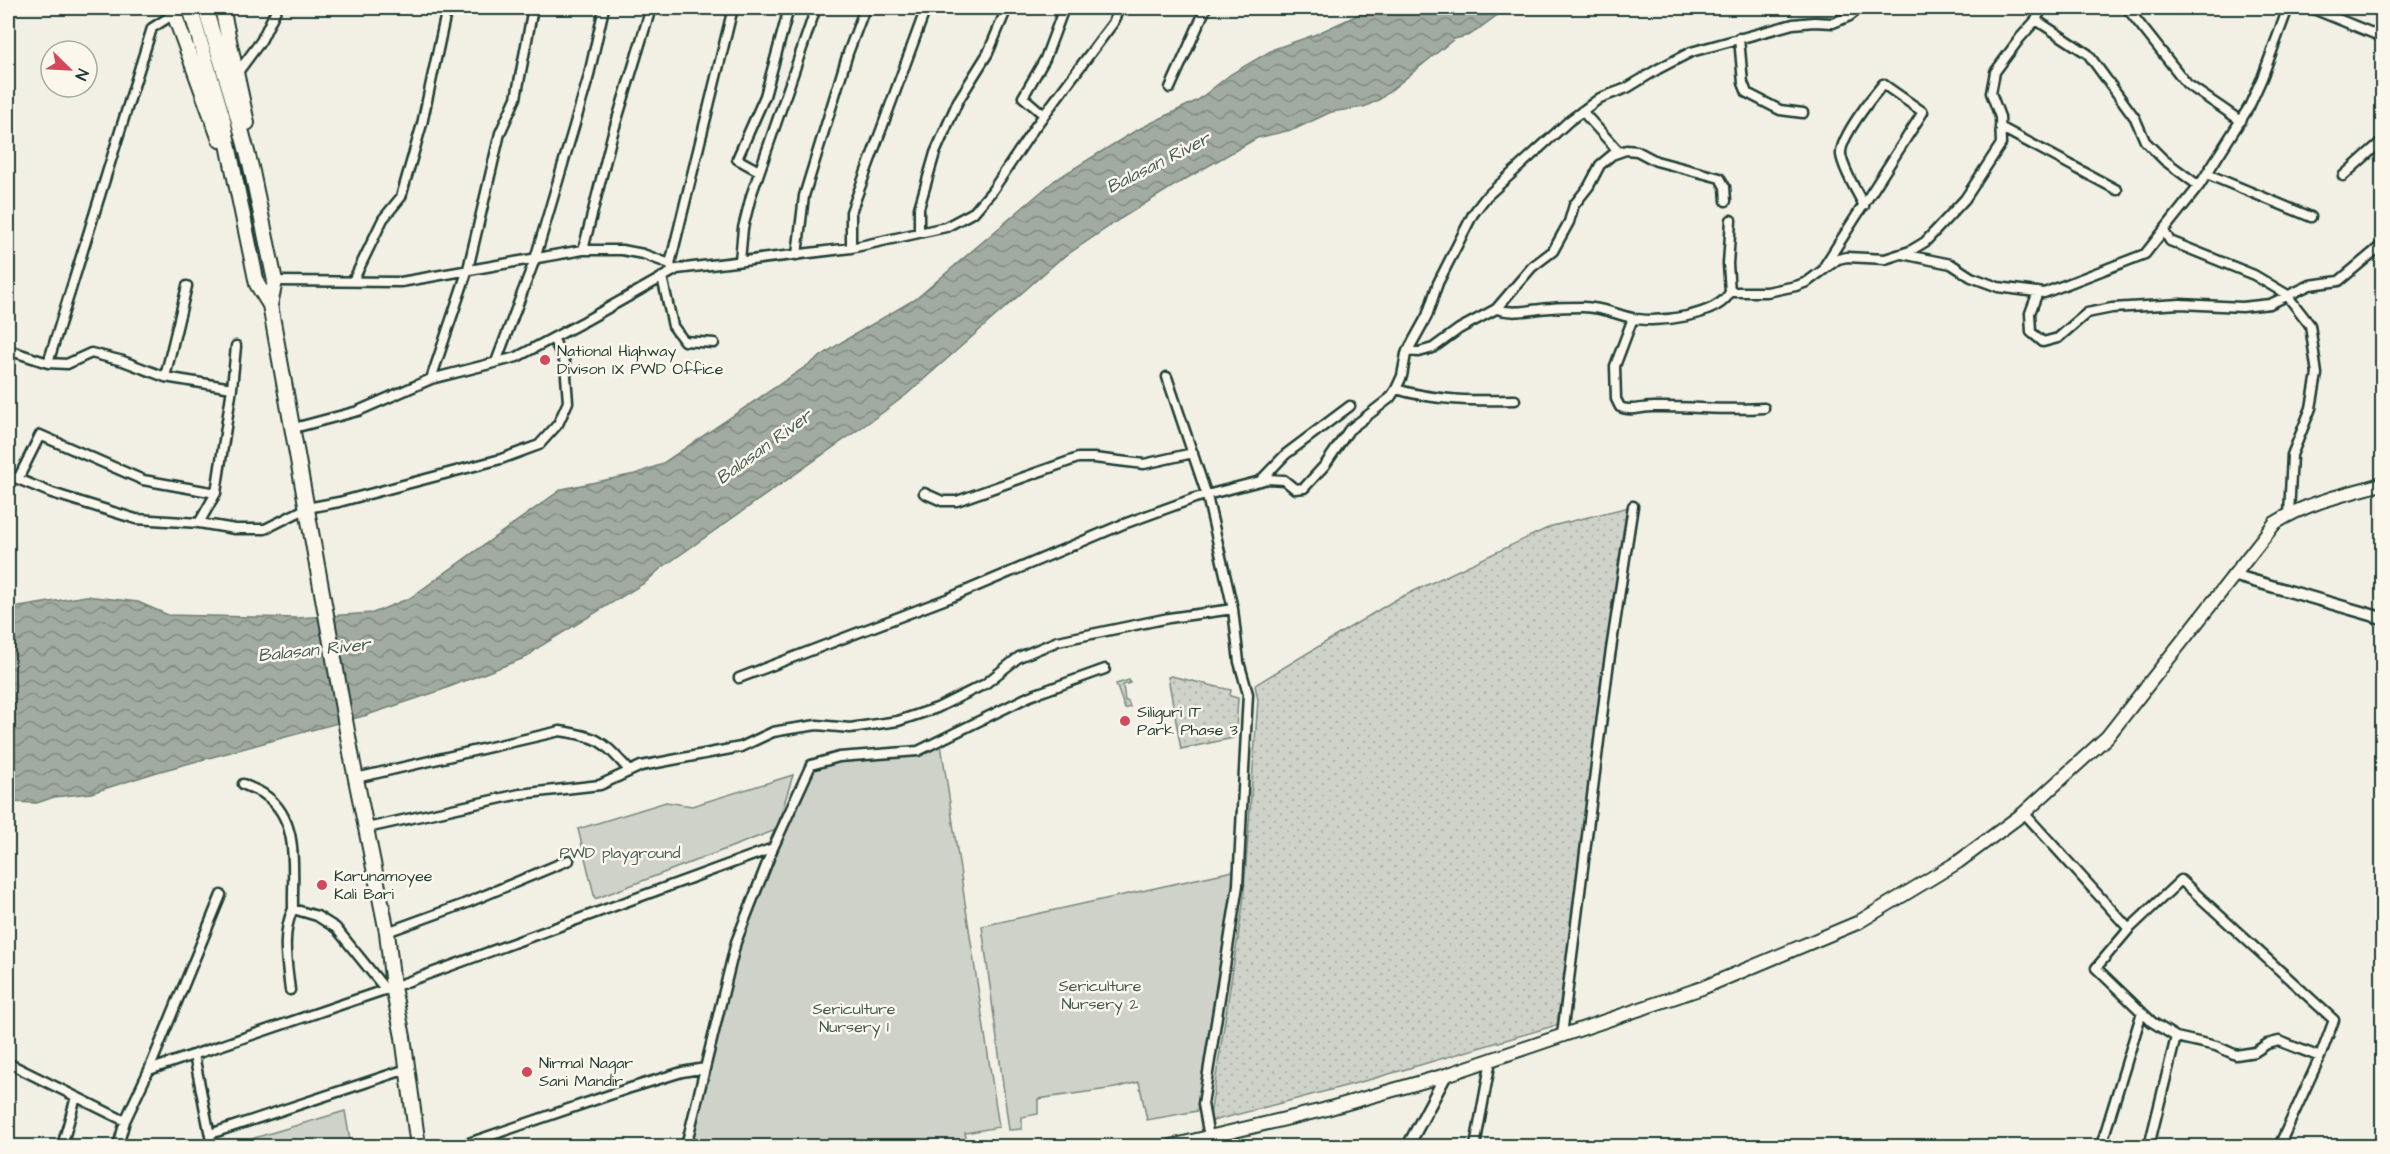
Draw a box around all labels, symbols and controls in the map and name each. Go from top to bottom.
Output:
north arrow [39,39,99,99]
text: N [70,66,94,84]
water label: Balasan River [1102,125,1216,200]
place label: National Highway Divison IX PWD Office [557,340,724,380]
marker: National Highway Divison IX PWD Office [538,353,552,367]
water label: Balasan River [711,402,819,490]
water label: Balasan River [257,631,374,668]
place label: Siliguri IT Park Phase 3 [1137,701,1238,741]
marker: Siliguri IT Park Phase 3 [1118,714,1132,728]
park label: PWD playground [560,842,680,865]
place label: Karunamoyee Kali Bari [334,865,433,905]
marker: Karunamoyee Kali Bari [315,878,329,892]
park label: Sericulture Nursery 2 [1058,975,1142,1016]
park label: Sericulture Nursery 1 [812,998,896,1039]
place label: Nirmal Nagar Sani Mandir [539,1052,633,1092]
marker: Nirmal Nagar Sani Mandir [520,1065,534,1079]

